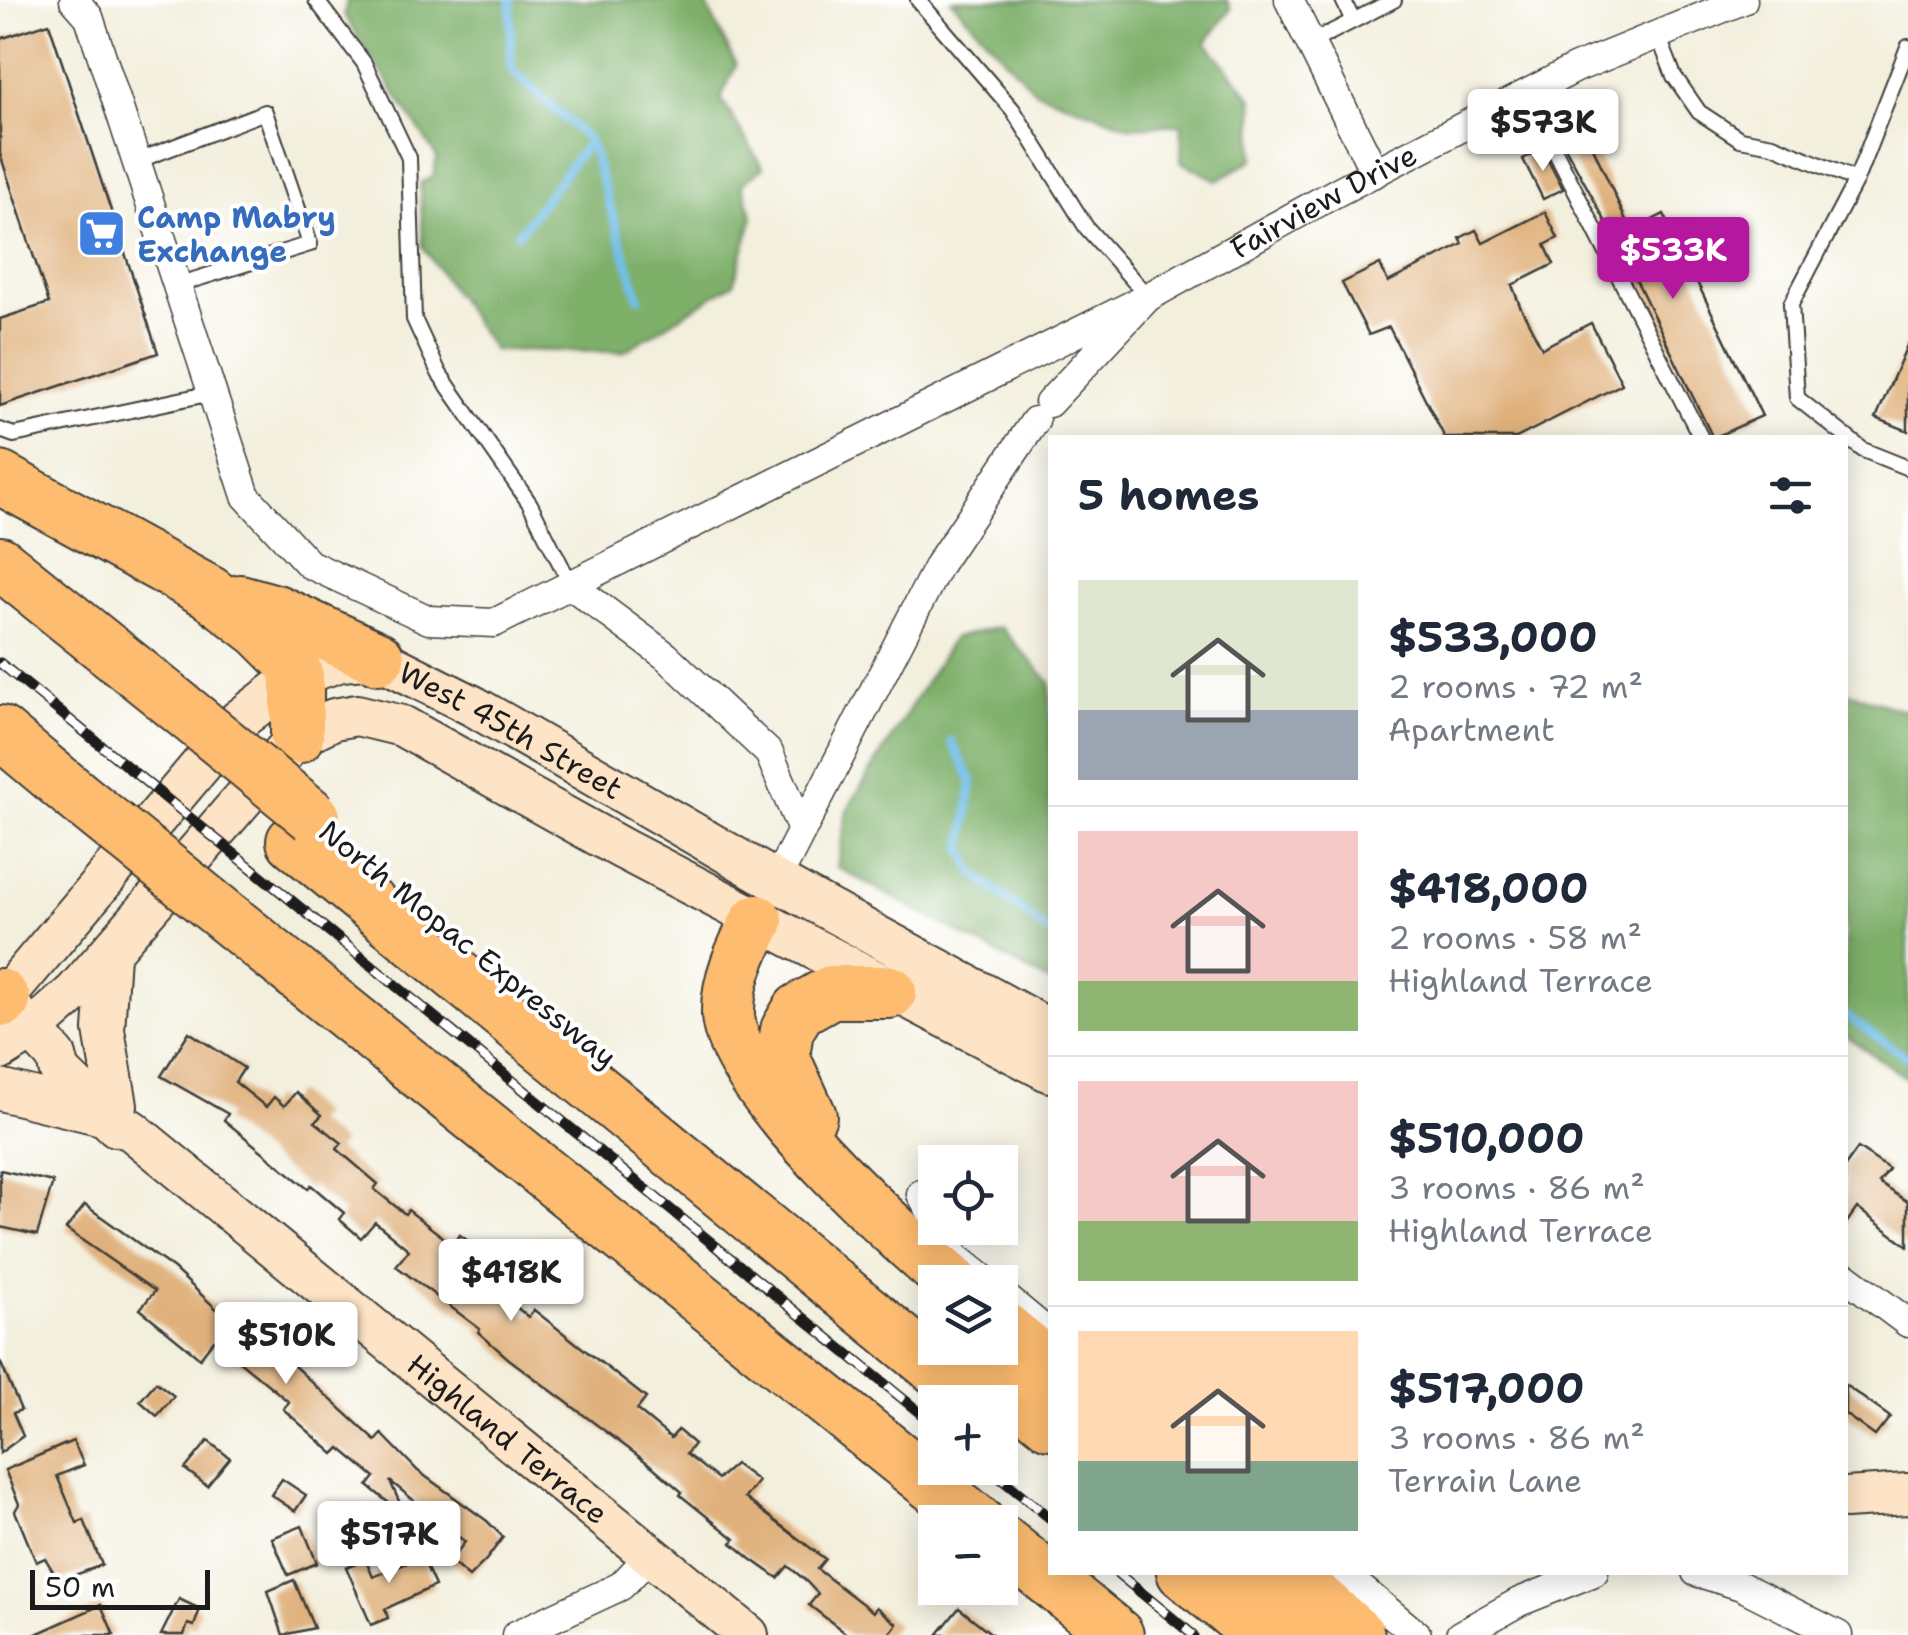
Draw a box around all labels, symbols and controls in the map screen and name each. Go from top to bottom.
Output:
pin: $573K [1473,89,1613,174]
text: $573K [1490,100,1596,143]
street label: Fairview Drive [1223,134,1424,268]
place label: Camp Mabry Exchange [137,197,336,272]
supermarket icon: Camp Mabry Exchange [76,208,128,260]
pin: $533K [1603,217,1743,302]
text: $533K [1619,228,1727,271]
text: 5 homes [1078,467,1259,523]
icon: filters [1763,468,1818,523]
text: $533,000 [1388,609,1598,665]
icon: home [1158,620,1278,740]
street label: West 45th Street [392,651,630,809]
text: 2 rooms · 72 m² [1388,665,1643,708]
text: Apartment [1388,708,1555,751]
street label: North Mopac Expressway [310,811,626,1077]
text: $418,000 [1388,860,1589,916]
icon: home [1158,871,1278,991]
text: 2 rooms · 58 m² [1388,916,1642,959]
text: Highland Terrace [1388,959,1653,1002]
text: $510,000 [1388,1110,1585,1166]
icon: home [1158,1121,1278,1241]
map controls [918,1145,1018,1605]
button: locate [918,1145,1018,1245]
text: 3 rooms · 86 m² [1388,1166,1645,1209]
text: Highland Terrace [1388,1209,1653,1252]
pin: $418K [441,1239,581,1324]
text: $418K [461,1250,561,1293]
button: layers [918,1265,1018,1365]
pin: $510K [216,1302,356,1387]
text: $510K [237,1313,335,1356]
street label: Highland Terrace [399,1344,617,1533]
text: $517,000 [1388,1360,1585,1416]
icon: home [1158,1371,1278,1491]
button: + [918,1385,1018,1485]
text: 3 rooms · 86 m² [1388,1416,1645,1459]
text: Terrain Lane [1388,1459,1582,1502]
pin: $517K [319,1501,459,1586]
button: − [918,1505,1018,1605]
text: $517K [339,1512,439,1555]
scale bar [30,1565,210,1610]
text: 50 m [45,1568,115,1606]

